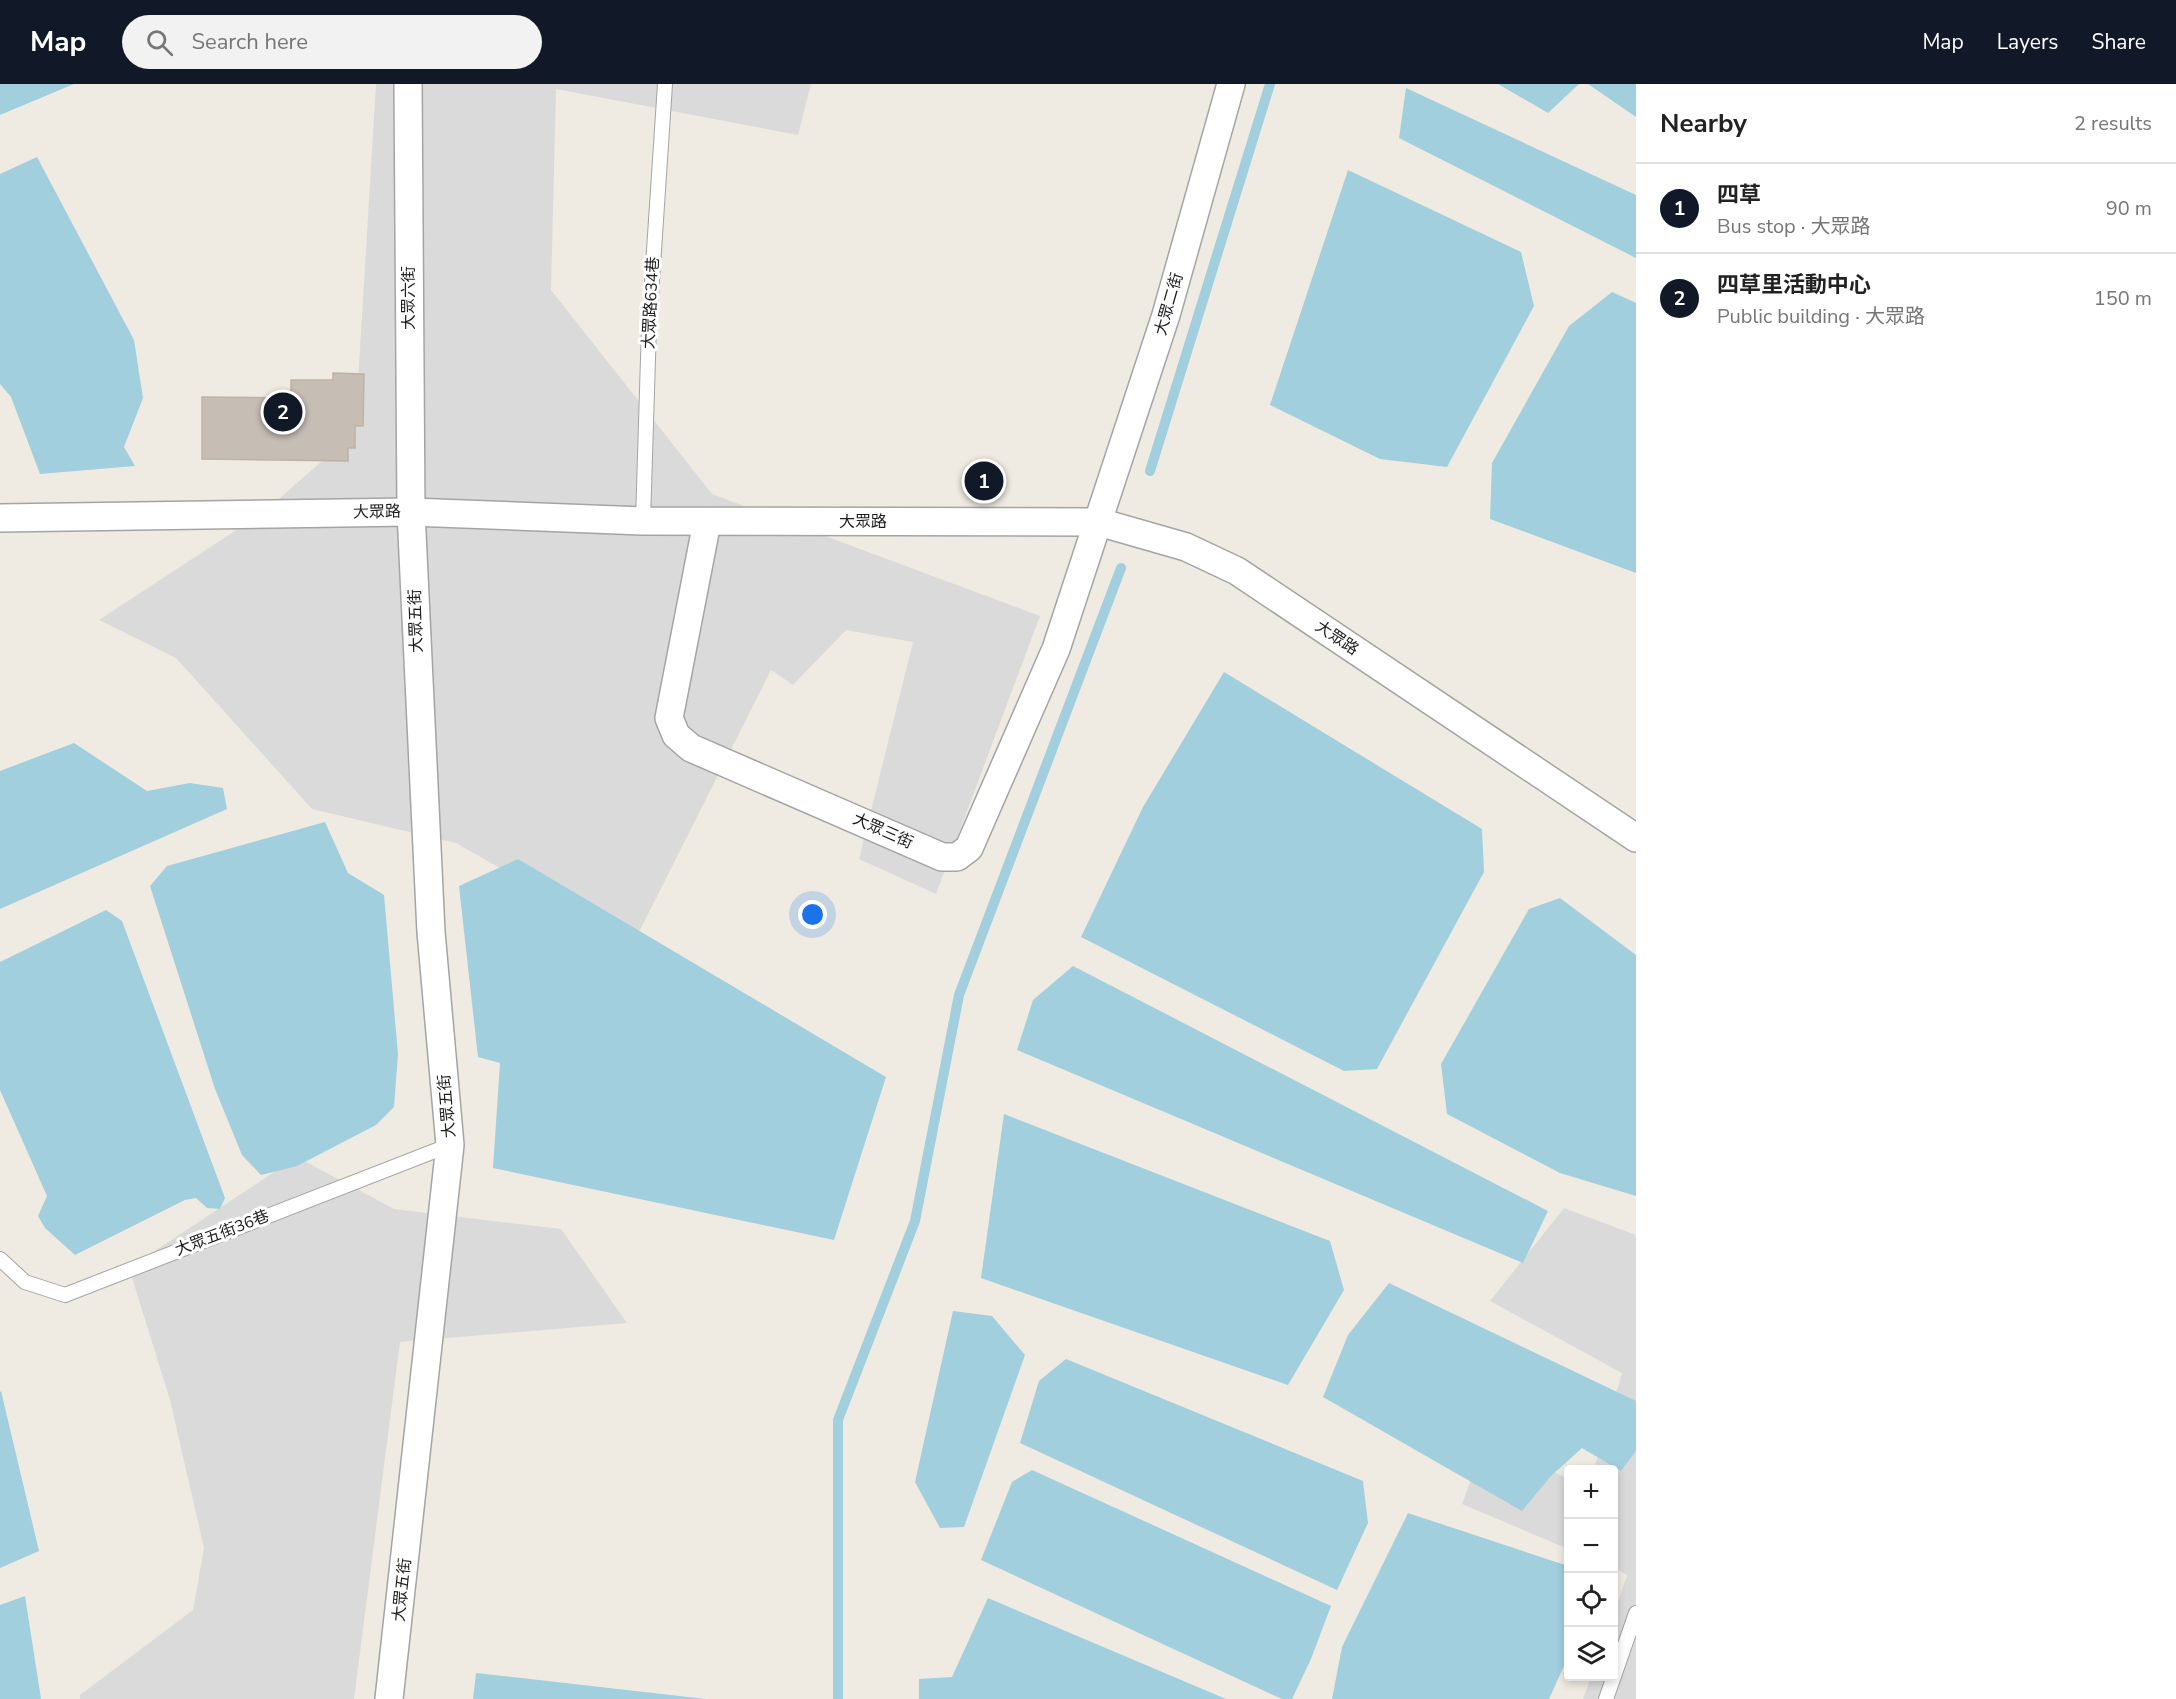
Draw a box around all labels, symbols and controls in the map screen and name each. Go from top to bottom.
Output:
search box [122,15,542,69]
text: Map [30,23,86,61]
icon: search [143,26,176,59]
text: Search here [191,27,308,57]
text: Map [1922,28,1964,56]
text: Layers [1997,28,2058,56]
text: Share [2091,28,2146,56]
text: Nearby [1660,106,1747,141]
text: 2 results [2074,110,2152,137]
text: 四草 [1717,180,1761,210]
text: 1 [1674,195,1686,222]
text: 90 m [2106,195,2152,222]
text: Bus stop · 大眾路 [1717,213,1871,240]
street label: 大眾路634巷 [638,256,664,350]
street label: 大眾六街 [398,266,420,330]
street label: 大眾二街 [1150,270,1188,338]
text: 四草里活動中心 [1717,270,1871,300]
text: 2 [1674,285,1686,312]
text: 150 m [2094,285,2152,312]
text: Public building · 大眾路 [1717,303,1925,330]
pin: 2 [264,390,302,434]
pin: 1 [964,458,1004,504]
street label: 大眾路 [353,501,401,523]
street label: 大眾路 [839,511,887,533]
street label: 大眾五街 [404,589,428,653]
street label: 大眾路 [1311,615,1363,661]
street label: 大眾三街 [849,808,917,854]
your location [798,900,827,929]
street label: 大眾五街 [433,1073,461,1139]
street label: 大眾五街36巷 [172,1205,272,1261]
map controls [1564,1465,1618,1681]
button: + [1564,1465,1618,1519]
button: − [1564,1519,1618,1573]
street label: 大眾五街 [388,1557,416,1623]
button: locate [1564,1573,1618,1627]
button: layers [1564,1627,1618,1681]

